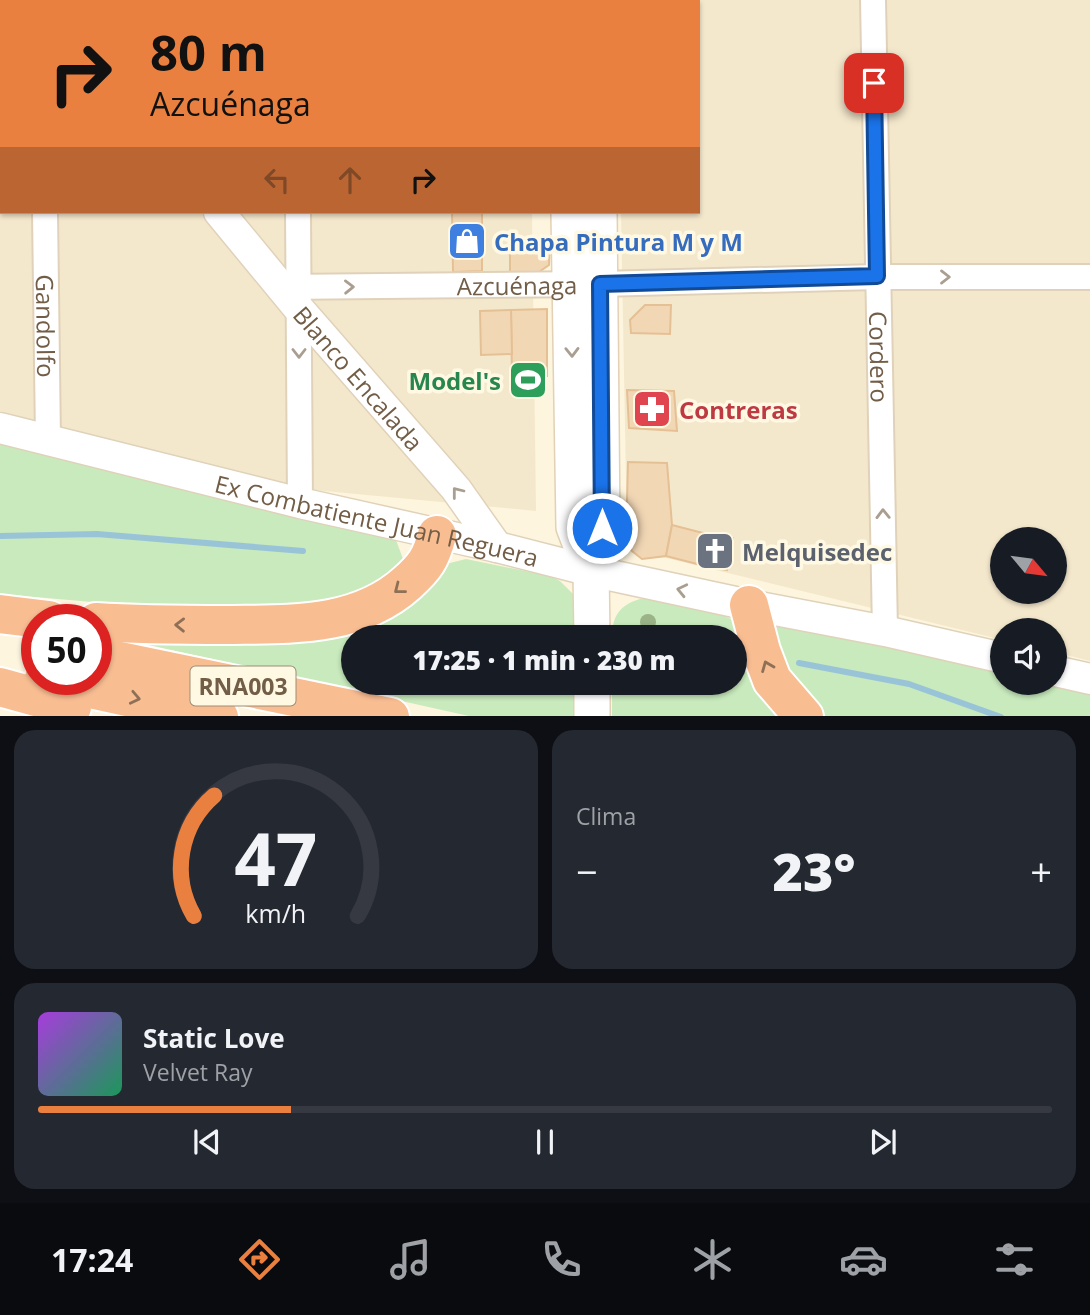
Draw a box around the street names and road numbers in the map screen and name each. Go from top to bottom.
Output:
street label: Azcuénaga [457,268,577,302]
street label: Gandolfo [29,274,64,378]
street label: Blanco Encalada [287,298,431,457]
street label: Cordero [862,311,897,403]
street label: Ex Combatiente Juan Reguera [212,466,542,574]
road number: RNA003 [190,666,296,706]

